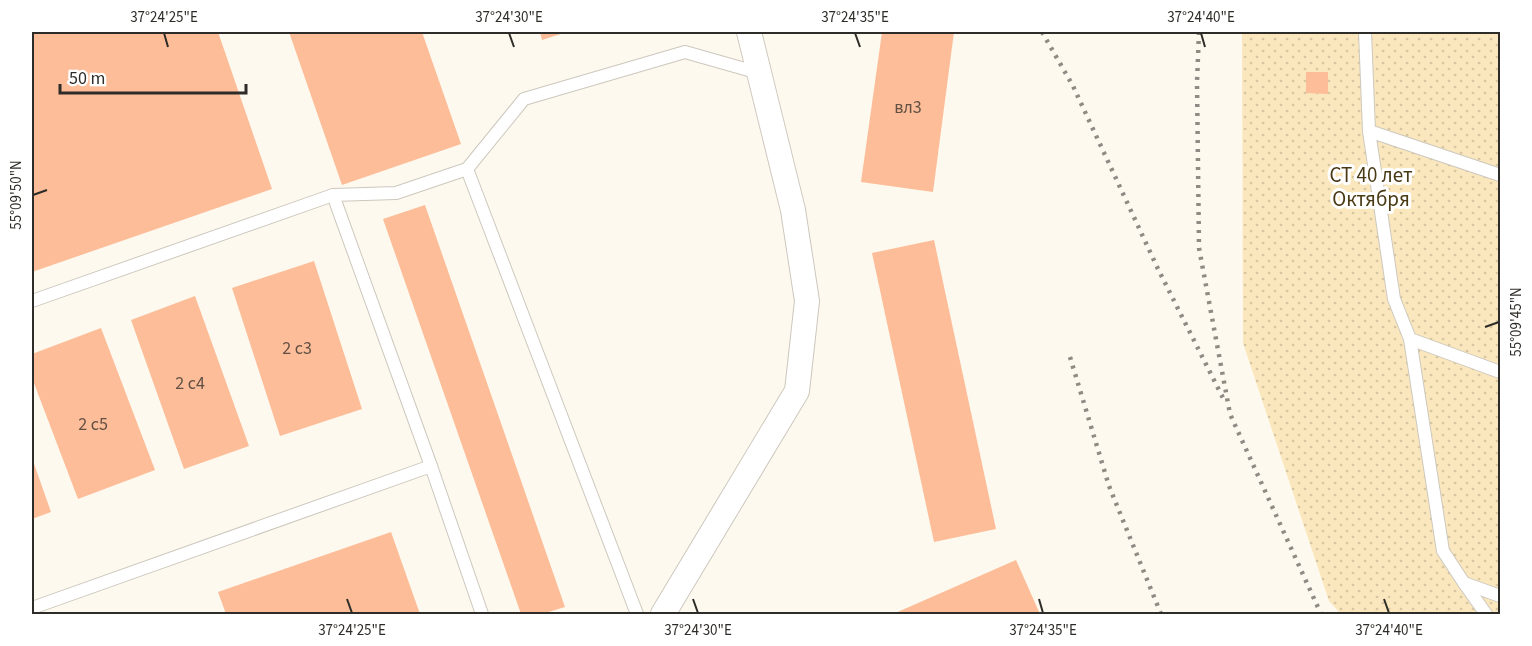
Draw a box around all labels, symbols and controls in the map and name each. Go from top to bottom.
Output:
text: 37°24'25"E [130,7,198,28]
text: 37°24'30"E [475,7,543,28]
text: 37°24'35"E [821,7,889,28]
text: 37°24'40"E [1167,7,1235,28]
scale bar [60,57,246,95]
text: 50 m [69,66,105,91]
house number: вл3 [894,95,922,120]
text: 55°09'50"N [6,160,27,230]
park label: СТ 40 лет Октября [1329,160,1413,214]
text: 55°09'45"N [1506,287,1527,357]
house number: 2 с3 [282,336,312,361]
house number: 2 с4 [175,371,205,396]
house number: 2 с5 [78,412,108,437]
text: 37°24'25"E [318,620,386,641]
text: 37°24'30"E [664,620,732,641]
text: 37°24'35"E [1009,620,1077,641]
text: 37°24'40"E [1355,620,1423,641]

